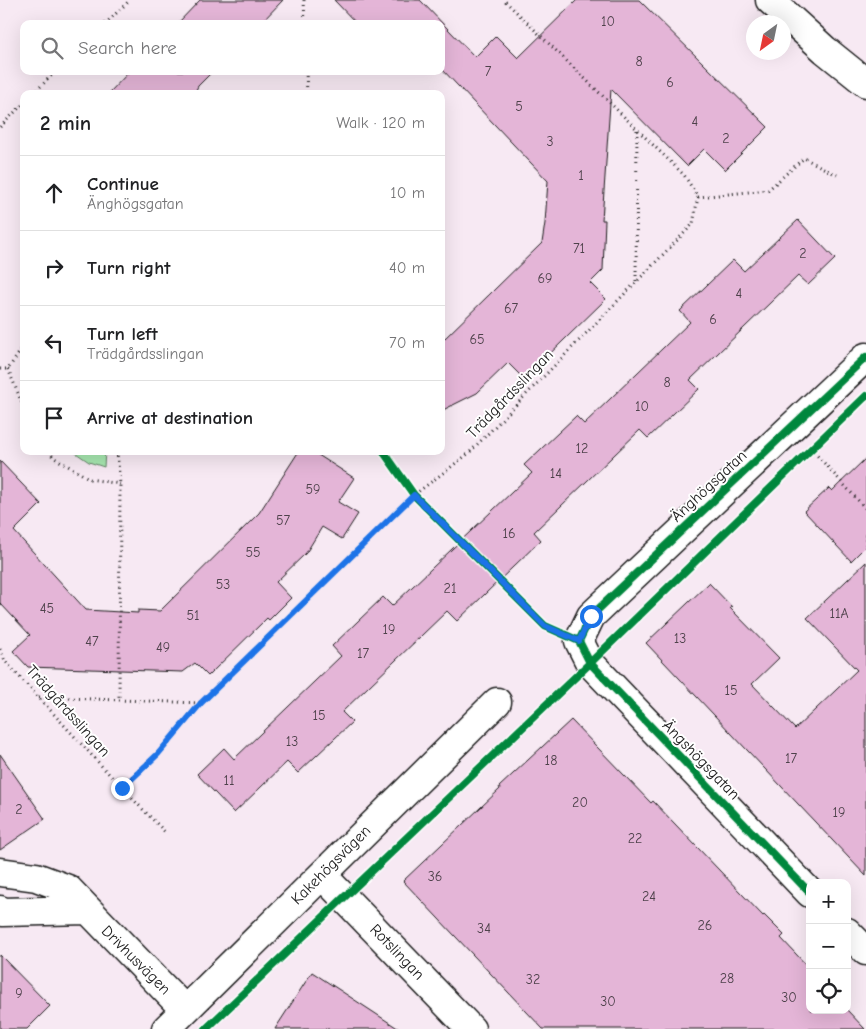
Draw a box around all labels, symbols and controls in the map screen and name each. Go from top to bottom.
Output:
house number: 10 [601,13,615,30]
north arrow [746,15,791,60]
search box [20,20,445,75]
icon: search [38,34,66,62]
text: Search here [78,37,177,59]
house number: 8 [635,53,643,70]
house number: 7 [485,63,492,80]
house number: 6 [666,74,674,91]
house number: 5 [515,98,523,115]
text: 2 min [40,111,91,135]
house number: 4 [692,113,699,130]
text: Walk · 120 m [336,114,425,132]
house number: 2 [722,130,730,147]
house number: 3 [546,133,554,150]
house number: 1 [578,167,584,184]
text: Continue [87,173,159,195]
icon: ahead [40,179,68,207]
text: 10 m [390,184,425,202]
text: Änghögsgatan [87,195,184,213]
house number: 71 [573,240,585,257]
house number: 2 [799,245,807,262]
icon: right [40,254,68,282]
text: Turn right [87,257,171,279]
text: 40 m [389,259,425,277]
house number: 69 [537,270,553,287]
house number: 4 [736,285,743,302]
house number: 67 [504,300,518,317]
house number: 6 [709,311,717,328]
text: Turn left [87,323,158,345]
icon: left [40,329,68,357]
house number: 65 [469,331,485,348]
text: 70 m [389,334,425,352]
text: Trädgårdsslingan [87,345,204,363]
street label: Trädgårdsslingan [463,346,557,442]
house number: 8 [663,374,671,391]
house number: 10 [635,398,649,415]
icon: arrive [40,404,68,432]
text: Arrive at destination [87,407,253,429]
house number: 12 [576,440,588,457]
street label: Änghögsgatan [667,446,751,526]
house number: 14 [550,465,562,482]
house number: 59 [305,481,321,498]
house number: 57 [276,512,290,529]
house number: 16 [502,525,516,542]
house number: 55 [245,544,261,561]
house number: 53 [216,576,230,593]
house number: 21 [444,580,456,597]
house number: 45 [40,600,54,617]
route start [580,605,603,628]
house number: 11A [829,605,849,622]
house number: 51 [186,607,200,624]
house number: 19 [383,621,395,638]
house number: 13 [674,630,686,647]
house number: 47 [85,633,99,650]
house number: 49 [156,639,170,656]
house number: 17 [357,645,369,662]
street label: Trädgårdsslingan [22,662,114,760]
house number: 15 [724,682,738,699]
house number: 15 [312,707,326,724]
street label: Ängshögsgatan [659,717,743,803]
house number: 13 [286,733,298,750]
house number: 17 [785,750,797,767]
house number: 18 [545,752,557,769]
house number: 11 [223,772,235,789]
route end [111,777,134,800]
house number: 20 [572,794,588,811]
house number: 2 [15,801,23,818]
house number: 19 [833,804,845,821]
street label: Kakehögsvägen [288,822,374,908]
house number: 22 [628,830,642,847]
house number: 36 [428,868,442,885]
map controls [806,879,851,1014]
button: + [806,879,851,924]
house number: 24 [642,888,656,905]
house number: 26 [698,917,712,934]
street label: Rotslingan [366,920,428,984]
house number: 34 [477,920,491,937]
street label: Drivhusvägen [98,922,174,998]
button: − [806,924,851,969]
button: locate [806,969,851,1014]
house number: 28 [720,970,734,987]
house number: 32 [526,971,540,988]
house number: 9 [15,985,23,1002]
house number: 30 [781,989,797,1006]
house number: 30 [600,993,616,1010]

